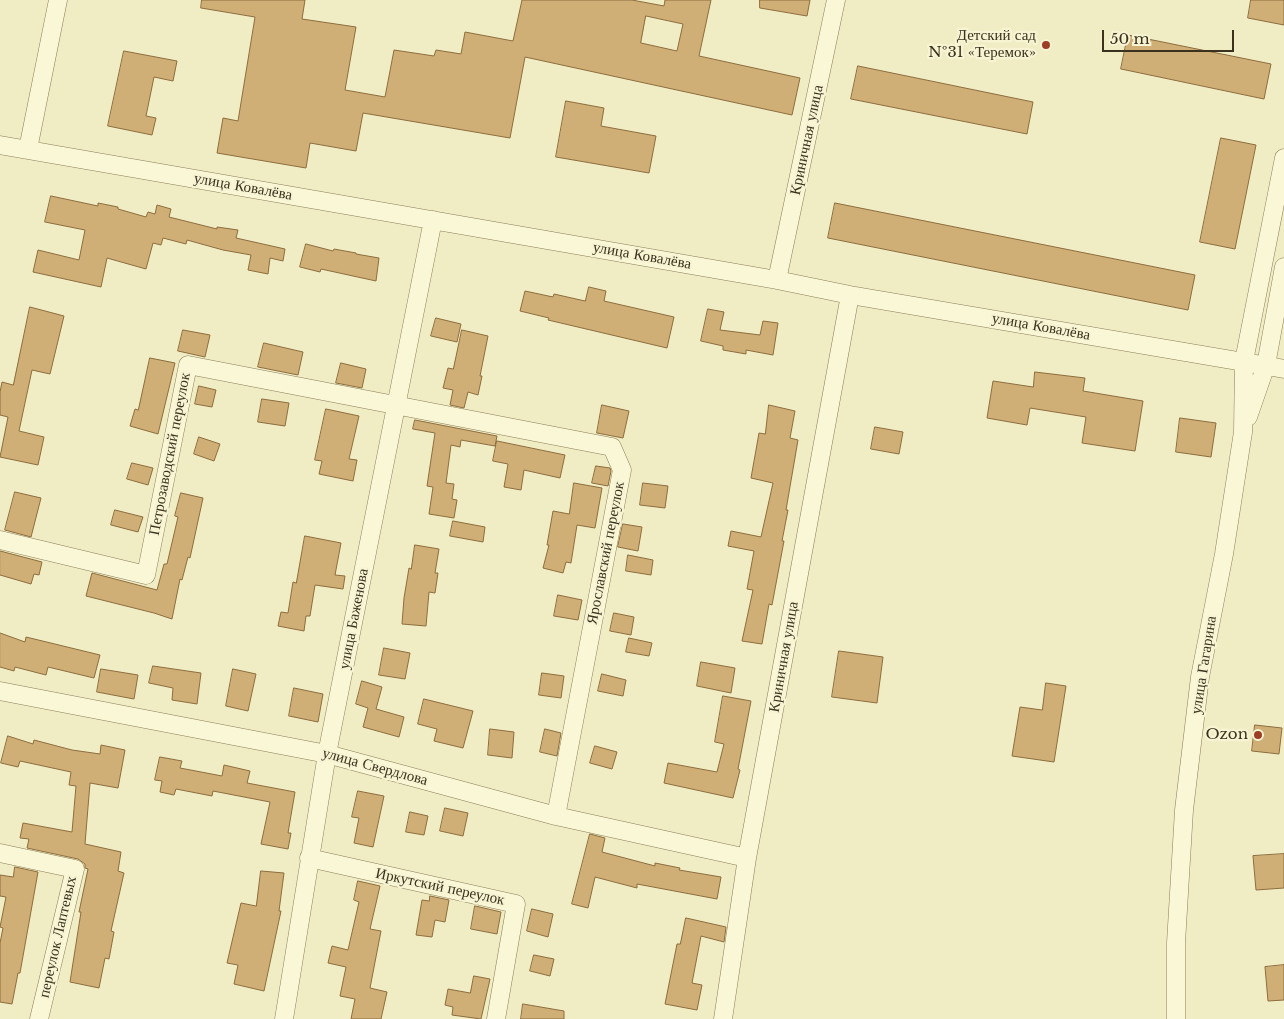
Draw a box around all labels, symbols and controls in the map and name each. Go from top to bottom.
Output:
scale bar [1104,20,1236,52]
place label: Детский сад №31 «Теремок» [928,27,1036,62]
text: 50 m [1110,29,1150,48]
marker: Детский сад №31 «Теремок» [1040,39,1052,51]
street label: Криничная улица [787,83,827,197]
street label: улица Ковалёва [192,170,294,204]
street label: улица Ковалёва [591,239,693,273]
street label: улица Ковалёва [990,310,1092,344]
street label: Петрозаводский переулок [145,371,195,537]
street label: Ярославский переулок [583,480,629,626]
street label: улица Баженова [335,567,373,671]
street label: Криничная улица [765,600,803,714]
street label: улица Гагарина [1187,615,1221,715]
place label: Ozon [1205,726,1248,744]
marker: Ozon [1252,729,1264,741]
street label: улица Свердлова [320,744,430,790]
street label: Иркутский переулок [374,865,506,909]
street label: переулок Лаптевых [35,874,81,1000]

